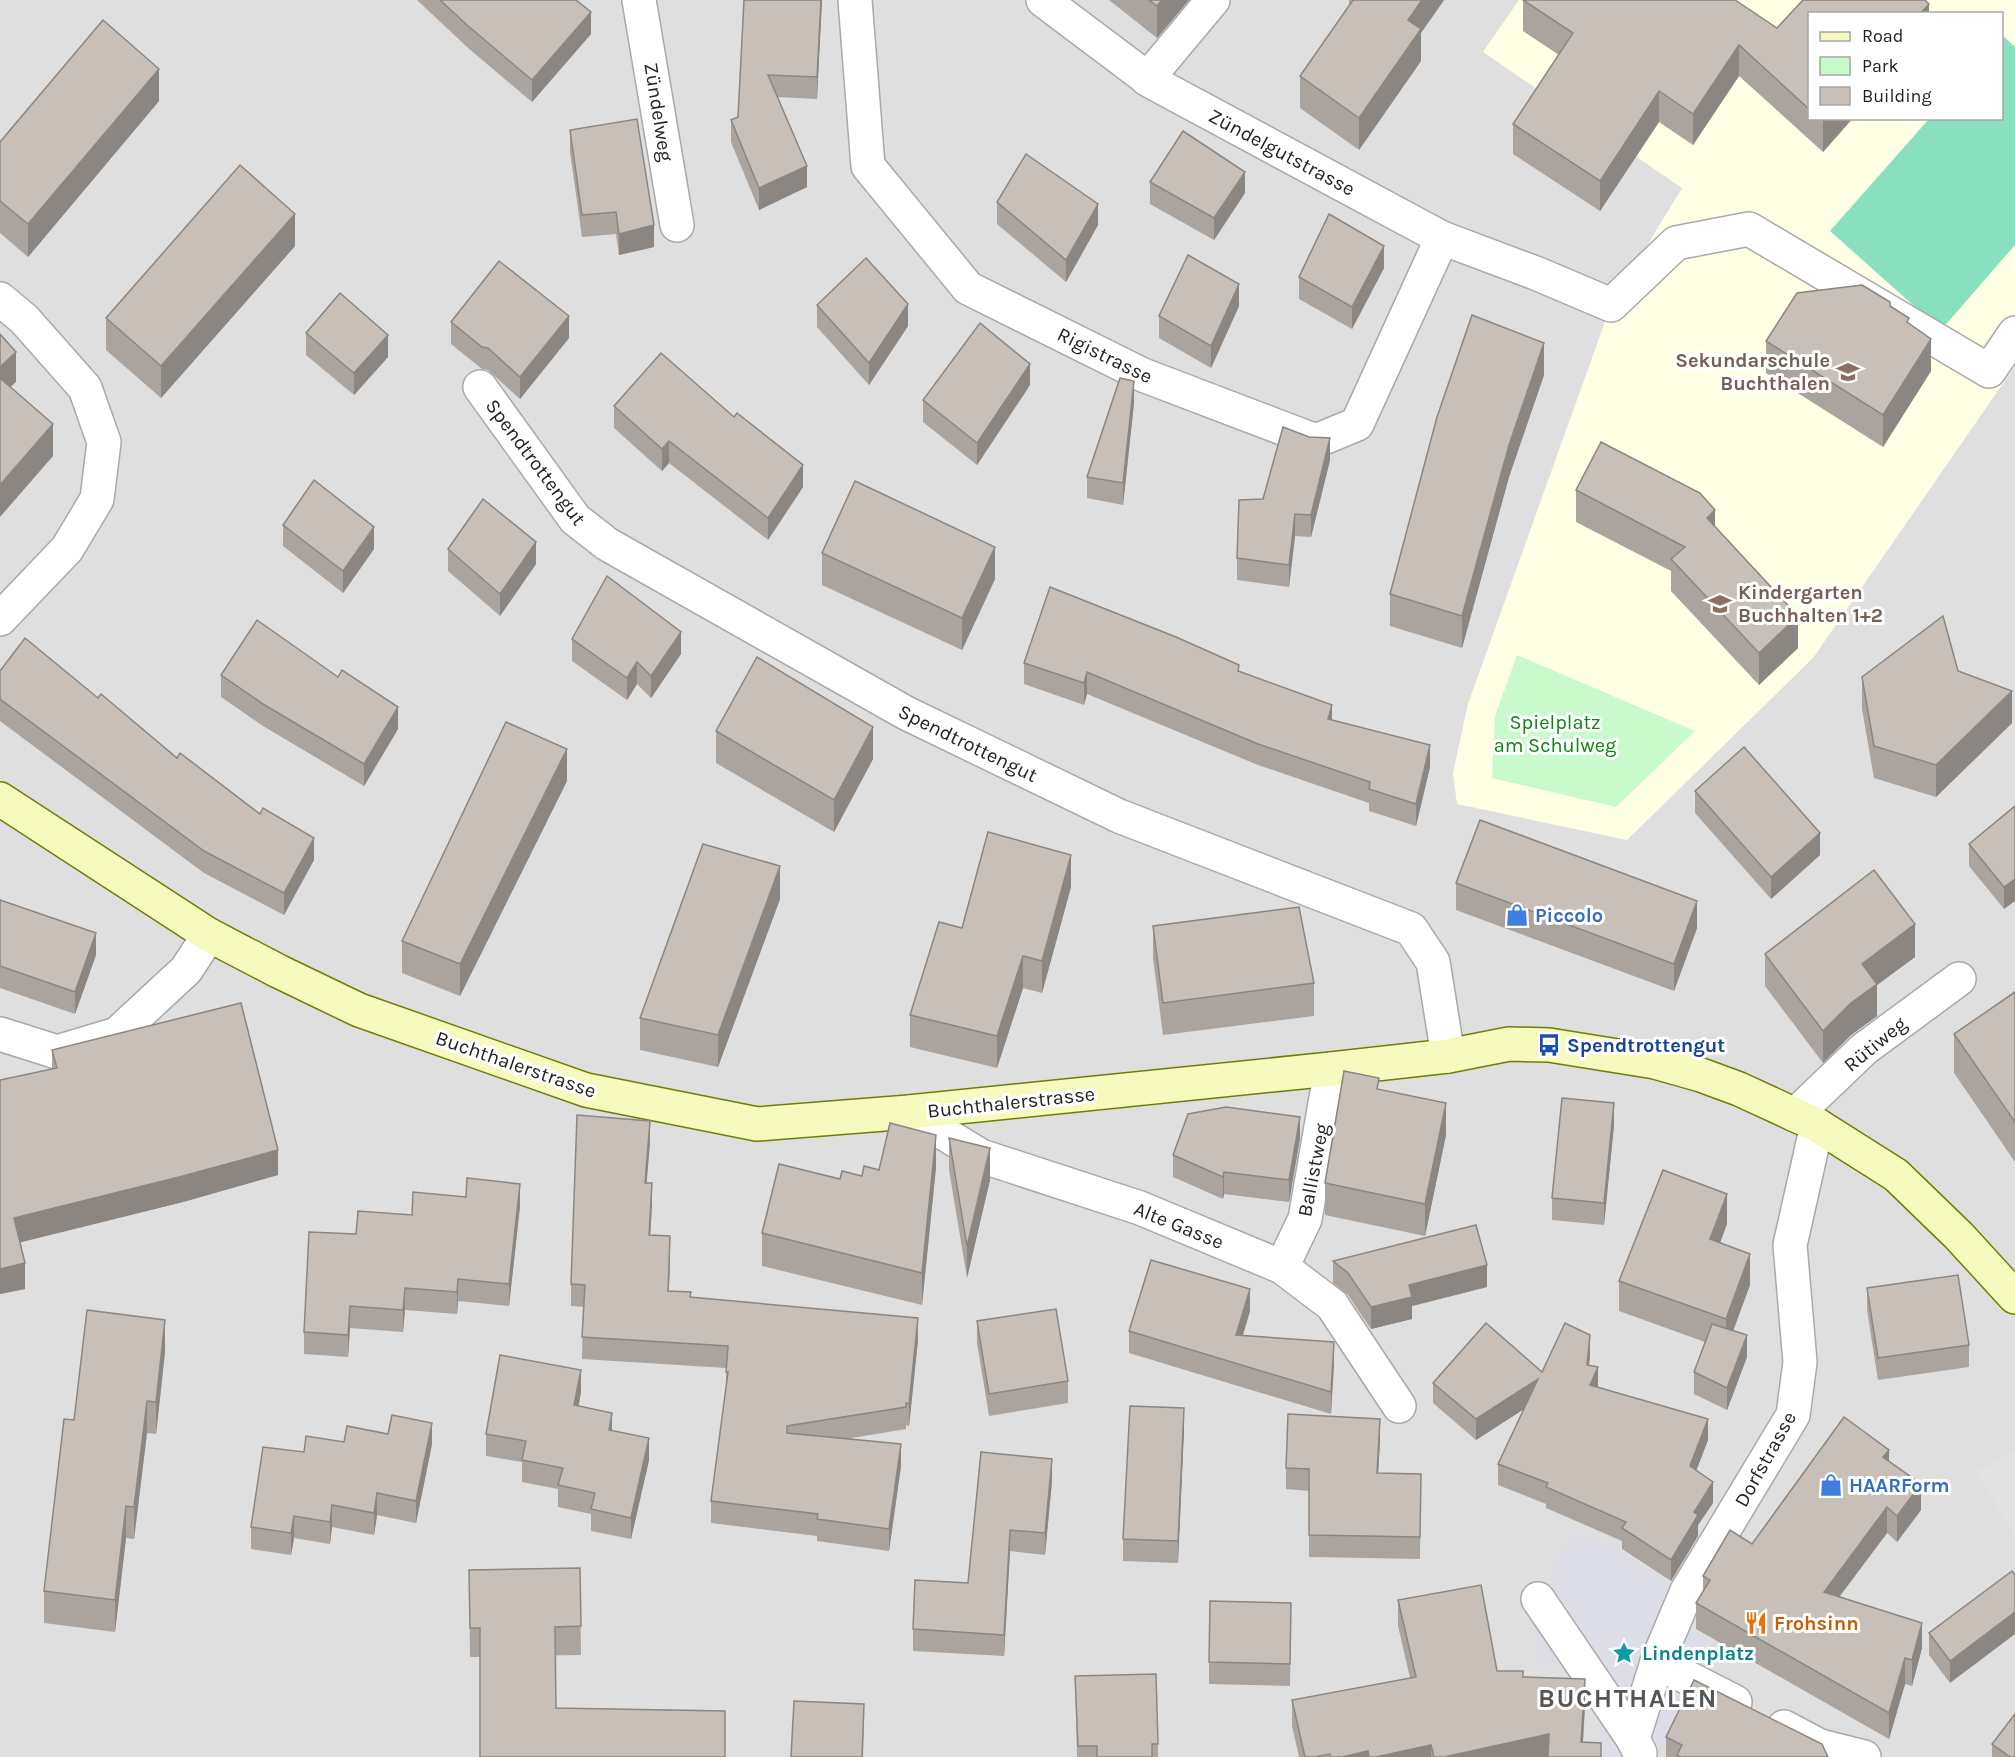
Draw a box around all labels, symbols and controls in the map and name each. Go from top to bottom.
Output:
legend [1808,12,2003,120]
text: Road [1862,25,1903,47]
text: Park [1862,55,1899,77]
street label: Zündelweg [639,61,678,163]
text: Building [1862,85,1932,107]
street label: Zündelgutstrasse [1205,104,1359,201]
street label: Rigistrasse [1053,323,1156,388]
place label: Sekundarschule Buchthalen [1675,349,1830,395]
school or university icon: Sekundarschule Buchthalen [1835,359,1861,385]
street label: Spendtrottengut [481,395,591,530]
place label: Kindergarten Buchhalten 1+2 [1738,581,1883,627]
school or university icon: Kindergarten Buchhalten 1+2 [1707,591,1733,617]
street label: Spendtrottengut [894,700,1042,787]
park label: Spielplatz am Schulweg [1494,711,1616,757]
shop icon: Piccolo [1504,902,1530,928]
place label: Piccolo [1535,904,1603,927]
street label: Rütiweg [1839,1012,1911,1077]
street label: Buchthalerstrasse [433,1026,599,1103]
bus stop icon: Spendtrottengut [1536,1032,1562,1058]
place label: Spendtrottengut [1567,1034,1725,1057]
street label: Buchthalerstrasse [926,1082,1096,1123]
street label: Ballistweg [1293,1121,1334,1219]
street label: Alte Gasse [1131,1197,1227,1254]
street label: Dorfstrasse [1730,1408,1801,1511]
shop icon: HAARForm [1818,1472,1844,1498]
place label: HAARForm [1849,1474,1949,1497]
restaurant icon: Frohsinn [1743,1610,1769,1636]
place label: Frohsinn [1774,1612,1859,1635]
place icon: Lindenplatz [1611,1640,1637,1666]
place label: Lindenplatz [1642,1642,1754,1665]
district label: BUCHTHALEN [1538,1683,1718,1714]

